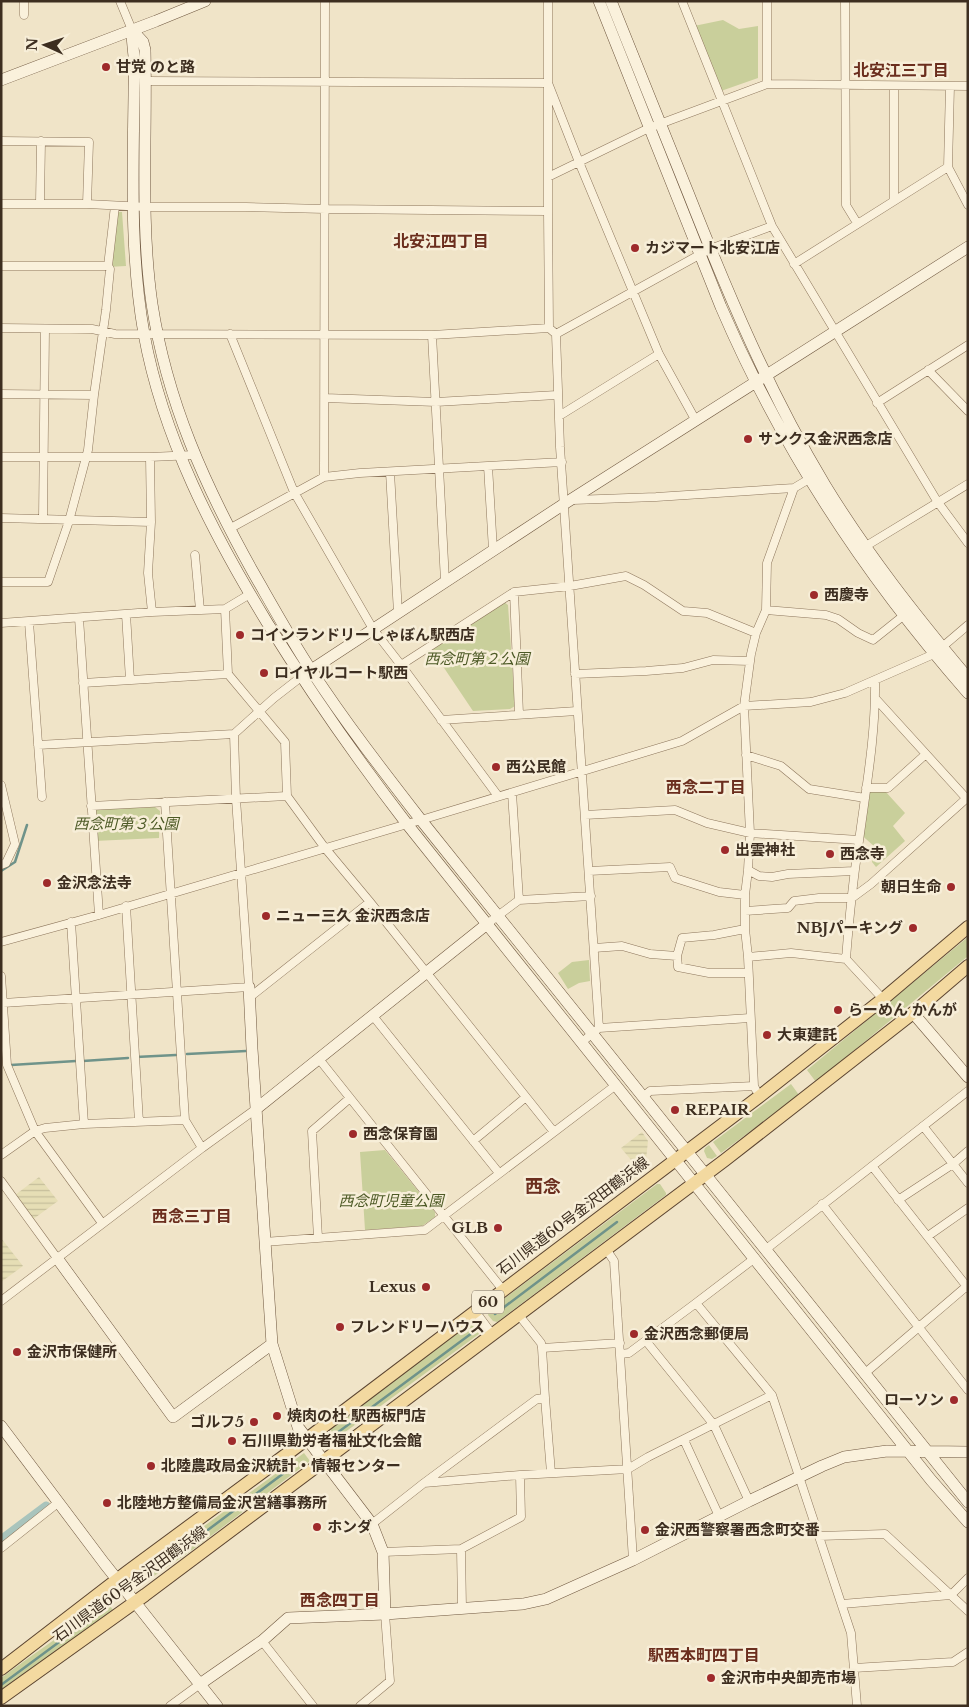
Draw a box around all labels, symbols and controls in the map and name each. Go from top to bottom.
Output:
north arrow [20,20,70,70]
text: N [23,37,41,51]
place label: 甘党 のと路 [116,57,195,76]
district label: 北安江三丁目 [853,60,949,80]
marker: 甘党 のと路 [100,61,112,73]
district label: 北安江四丁目 [393,231,489,251]
place label: カジマート北安江店 [645,238,780,257]
marker: カジマート北安江店 [629,242,641,254]
place label: サンクス金沢西念店 [758,429,893,448]
marker: サンクス金沢西念店 [742,433,754,445]
place label: 西慶寺 [824,585,869,604]
marker: 西慶寺 [808,589,820,601]
place label: コインランドリーしゃぼん駅西店 [250,625,475,644]
marker: コインランドリーしゃぼん駅西店 [234,629,246,641]
park label: 西念町第２公園 [424,649,531,668]
place label: ロイヤルコート駅西 [274,663,408,682]
marker: ロイヤルコート駅西 [258,667,270,679]
place label: 西公民館 [506,757,566,776]
marker: 西公民館 [490,761,502,773]
district label: 西念二丁目 [666,777,746,797]
park label: 西念町第３公園 [73,814,180,833]
place label: 出雲神社 [735,840,795,859]
marker: 出雲神社 [719,844,731,856]
place label: 西念寺 [840,844,885,863]
marker: 西念寺 [824,848,836,860]
place label: 金沢念法寺 [57,873,132,892]
marker: 金沢念法寺 [41,877,53,889]
place label: 朝日生命 [881,877,942,896]
marker: 朝日生命 [945,881,957,893]
place label: ニュー三久 金沢西念店 [276,906,430,925]
marker: ニュー三久 金沢西念店 [260,910,272,922]
place label: NBJパーキング [796,918,903,937]
marker: NBJパーキング [907,922,919,934]
place label: らーめん かんが [848,1000,957,1019]
marker: らーめん かんが [832,1004,844,1016]
place label: 大東建託 [777,1025,837,1044]
marker: 大東建託 [761,1029,773,1041]
place label: REPAIR [685,1100,750,1119]
marker: REPAIR [669,1104,681,1116]
place label: 西念保育園 [363,1124,438,1143]
marker: 西念保育園 [347,1128,359,1140]
street label: 石川県道60号金沢田鶴浜線 [493,1152,652,1279]
district label: 西念 [525,1176,561,1198]
park label: 西念町児童公園 [338,1191,445,1210]
district label: 西念三丁目 [152,1206,232,1226]
place label: GLB [452,1218,488,1237]
marker: GLB [492,1222,504,1234]
place label: Lexus [369,1277,416,1296]
marker: Lexus [420,1281,432,1293]
road number: 60 [472,1290,504,1314]
place label: フレンドリーハウス [350,1317,485,1336]
marker: フレンドリーハウス [334,1321,346,1333]
place label: 金沢西念郵便局 [644,1324,749,1343]
marker: 金沢西念郵便局 [628,1328,640,1340]
place label: 金沢市保健所 [27,1342,117,1361]
marker: 金沢市保健所 [11,1346,23,1358]
place label: ローソン [884,1390,944,1409]
marker: ローソン [948,1394,960,1406]
place label: 焼肉の杜 駅西板門店 [287,1406,426,1425]
marker: 焼肉の杜 駅西板門店 [271,1410,283,1422]
place label: ゴルフ5 [190,1412,244,1431]
marker: ゴルフ5 [248,1416,260,1428]
place label: 石川県勤労者福祉文化会館 [242,1431,422,1450]
marker: 石川県勤労者福祉文化会館 [226,1435,238,1447]
place label: 北陸農政局金沢統計・情報センター [161,1456,401,1475]
marker: 北陸農政局金沢統計・情報センター [145,1460,157,1472]
place label: 北陸地方整備局金沢営繕事務所 [117,1493,327,1512]
marker: 北陸地方整備局金沢営繕事務所 [101,1497,113,1509]
place label: ホンダ [327,1517,372,1536]
place label: 金沢西警察署西念町交番 [655,1520,820,1539]
street label: 石川県道60号金沢田鶴浜線 [49,1521,210,1646]
marker: ホンダ [311,1521,323,1533]
marker: 金沢西警察署西念町交番 [639,1524,651,1536]
district label: 西念四丁目 [300,1590,380,1610]
district label: 駅西本町四丁目 [648,1645,760,1665]
place label: 金沢市中央卸売市場 [721,1668,856,1687]
marker: 金沢市中央卸売市場 [705,1672,717,1684]

